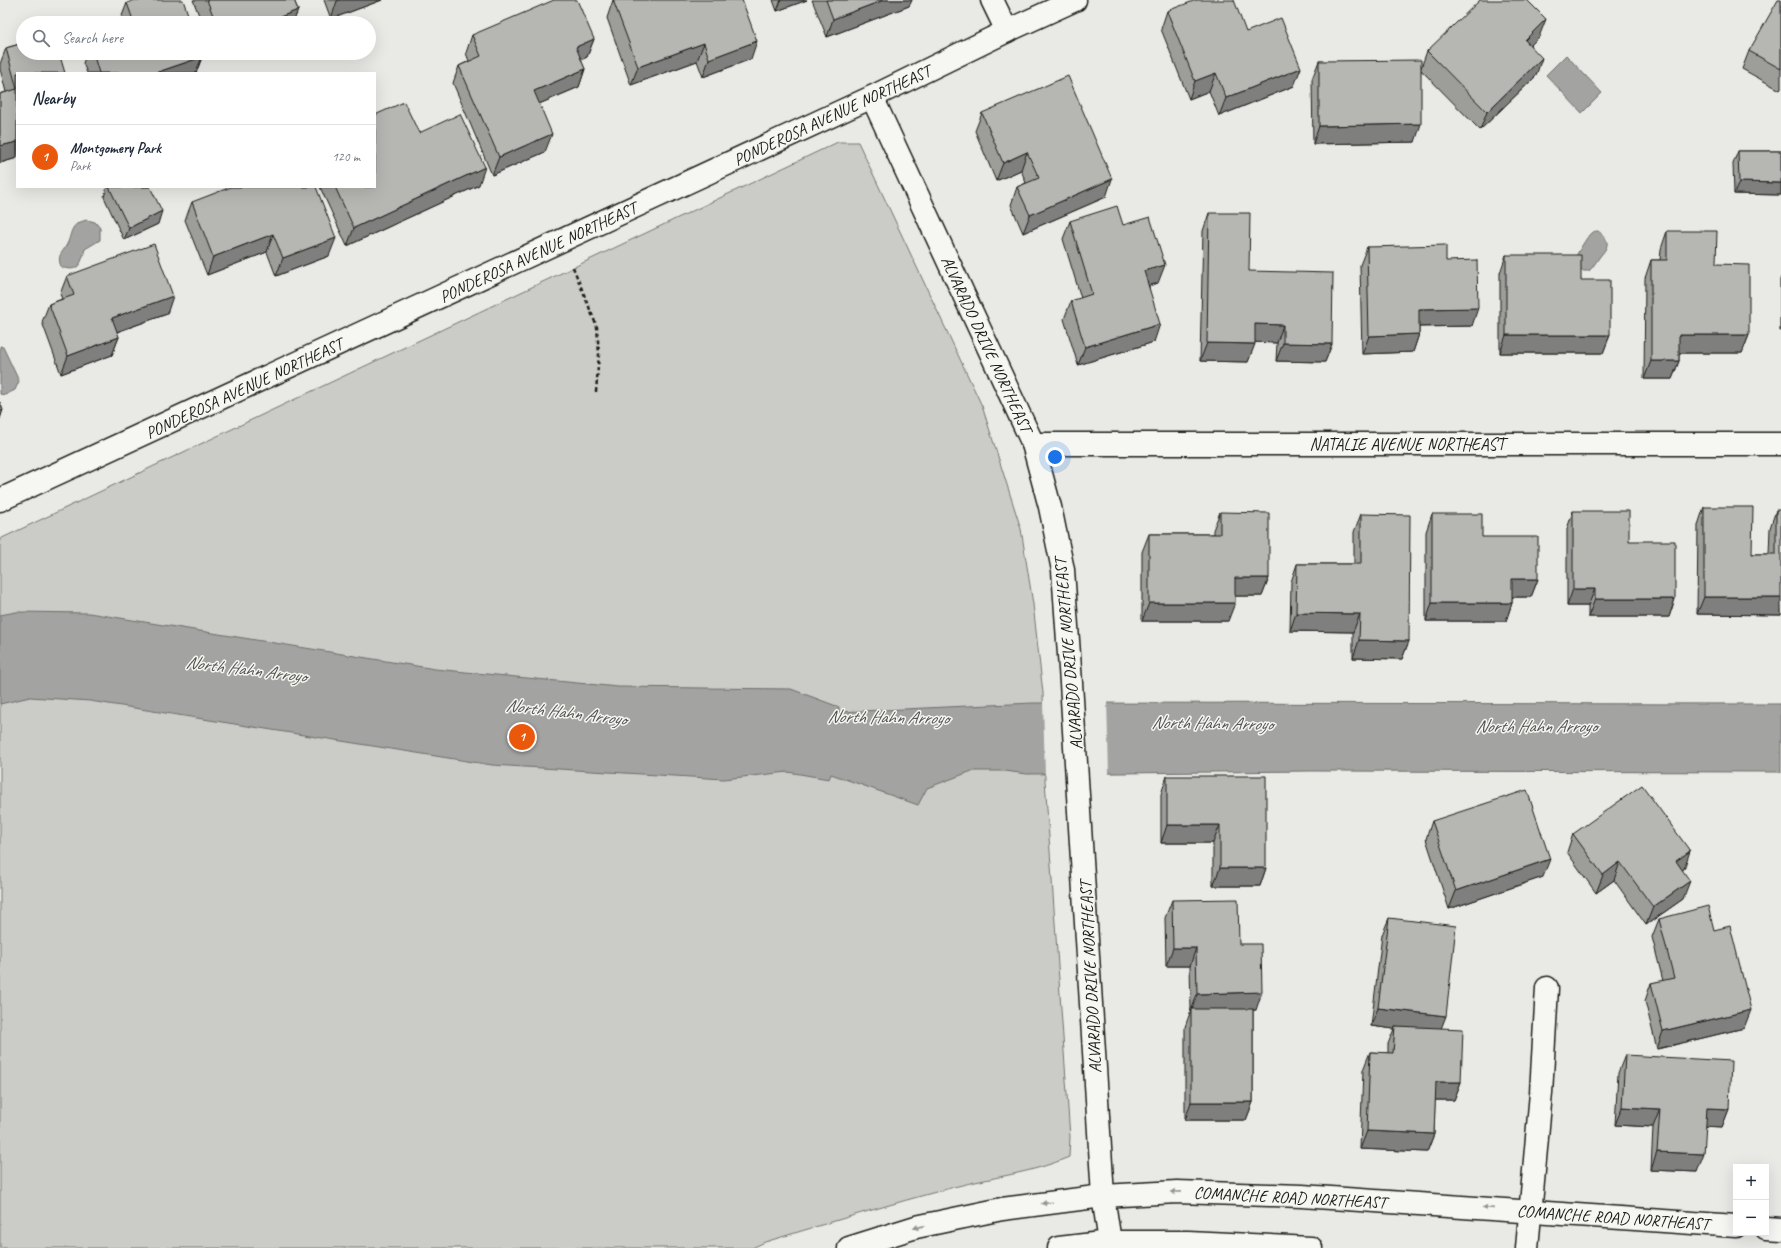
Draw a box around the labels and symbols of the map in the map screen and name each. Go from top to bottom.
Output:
street label: PONDEROSA AVENUE NORTHEAST [730,59,937,170]
street label: PONDEROSA AVENUE NORTHEAST [436,196,643,307]
street label: ALVARADO DRIVE NORTHEAST [936,253,1038,439]
street label: PONDEROSA AVENUE NORTHEAST [142,332,349,443]
street label: NATALIE AVENUE NORTHEAST [1309,434,1509,455]
your location [1045,447,1065,467]
street label: ALVARADO DRIVE NORTHEAST [1049,554,1087,751]
water label: North Hahn Arroyo [185,651,311,688]
water label: North Hahn Arroyo [505,694,631,731]
water label: North Hahn Arroyo [827,705,952,729]
water label: North Hahn Arroyo [1151,711,1276,735]
water label: North Hahn Arroyo [1475,715,1600,737]
pin: 1 [509,722,535,752]
street label: ALVARADO DRIVE NORTHEAST [1075,877,1106,1074]
street label: COMANCHE ROAD NORTHEAST [1193,1182,1390,1213]
one-way arrow [1169,1189,1182,1195]
one-way arrow [1041,1200,1053,1207]
street label: COMANCHE ROAD NORTHEAST [1516,1200,1713,1235]
one-way arrow [1482,1205,1494,1212]
one-way arrow [913,1224,925,1230]

